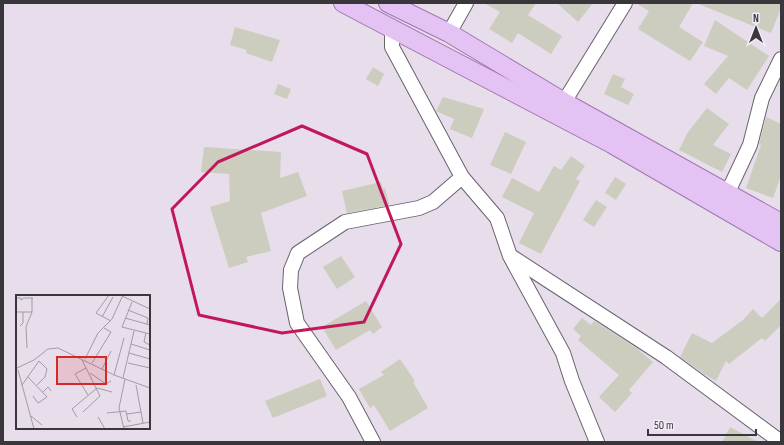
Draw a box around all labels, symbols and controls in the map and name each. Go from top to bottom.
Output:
north arrow [736,8,776,48]
text: N [753,12,759,25]
inset map [16,295,150,429]
scale bar [648,411,756,437]
text: 50 m [654,418,674,433]

